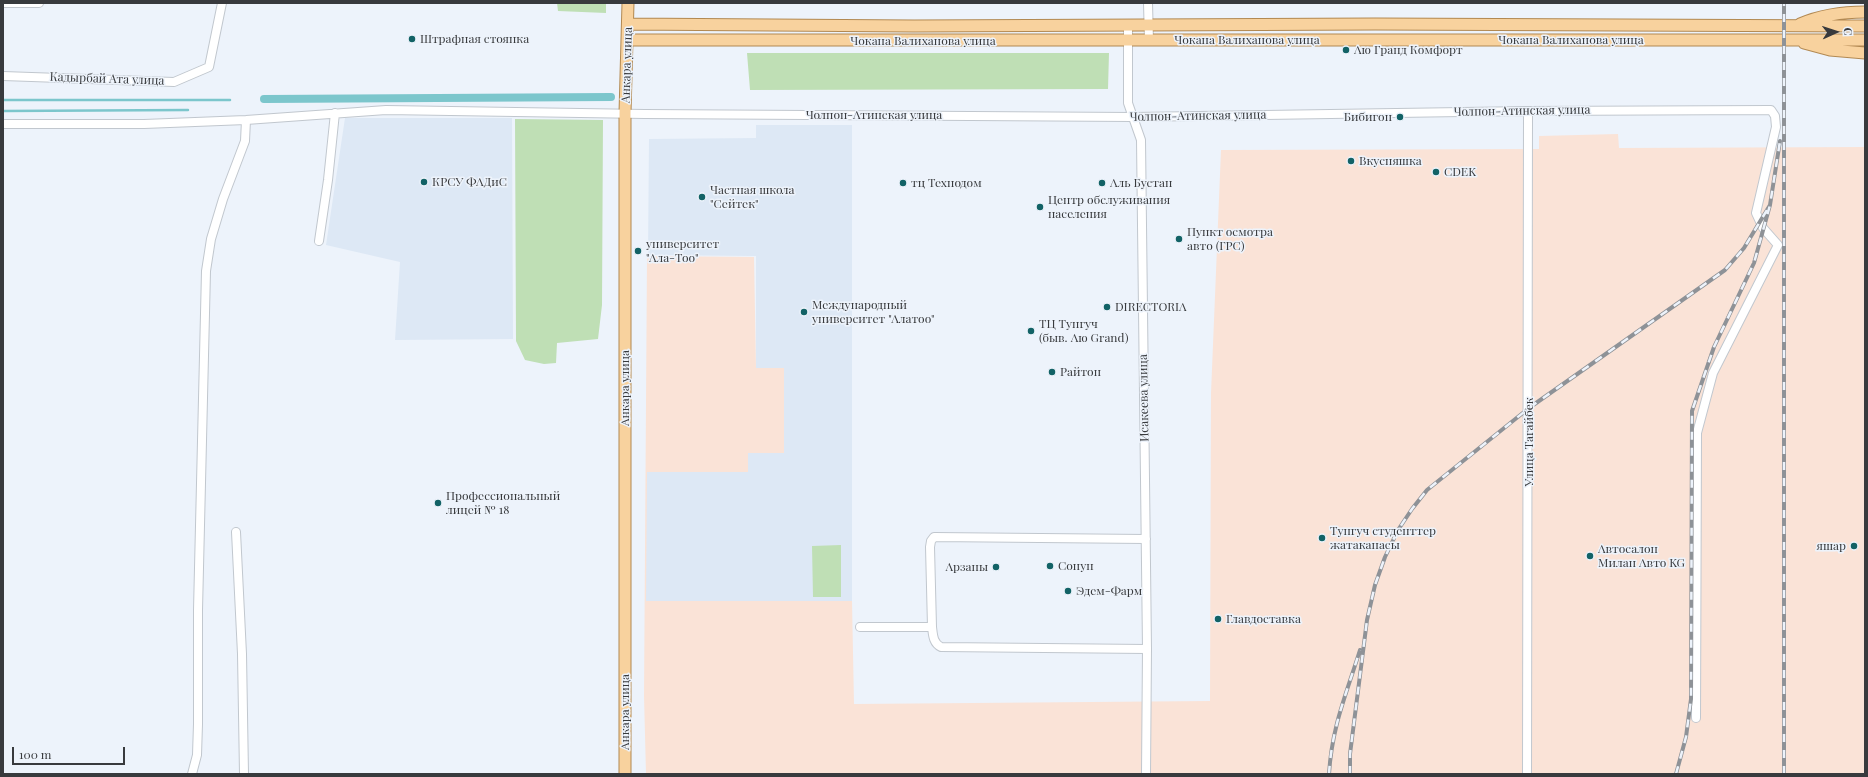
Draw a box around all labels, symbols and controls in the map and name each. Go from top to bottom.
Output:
north arrow [1816,12,1856,52]
street label: Анкара улица [618,27,636,103]
text: С [1841,27,1856,36]
place label: Штрафная стоянка [420,32,529,46]
street label: Чокана Валиханова улица [1174,33,1320,47]
street label: Чокана Валиханова улица [1498,33,1644,47]
marker: Штрафная стоянка [407,34,417,44]
street label: Чокана Валиханова улица [850,34,996,48]
place label: Аю Гранд Комфорт [1354,43,1463,57]
marker: Аю Гранд Комфорт [1341,45,1351,55]
street label: Кадырбай Ата улица [49,70,165,88]
street label: Чолпон-Атинская улица [1454,103,1590,119]
street label: Чолпон-Атинская улица [806,108,942,122]
street label: Чолпон-Атинская улица [1130,108,1266,124]
place label: Бибигон [1344,110,1392,124]
marker: Бибигон [1395,112,1405,122]
place label: Вкусняшка [1359,154,1422,168]
marker: Вкусняшка [1346,156,1356,166]
place label: CDEK [1444,165,1476,179]
marker: CDEK [1431,167,1441,177]
place label: КРСУ ФАДиС [432,175,507,189]
place label: тц Технодом [911,176,982,190]
place label: Аль Бустан [1110,176,1172,190]
marker: КРСУ ФАДиС [419,177,429,187]
marker: тц Технодом [898,178,908,188]
marker: Аль Бустан [1097,178,1107,188]
place label: Частная школа "Сейтек" [710,183,795,211]
marker: Частная школа "Сейтек" [697,192,707,202]
place label: Центр обслуживания населения [1048,193,1170,221]
marker: Центр обслуживания населения [1035,202,1045,212]
place label: Пункт осмотра авто (ГРС) [1187,225,1273,253]
marker: Пункт осмотра авто (ГРС) [1174,234,1184,244]
place label: университет "Ала-Тоо" [646,237,719,265]
marker: университет "Ала-Тоо" [633,246,643,256]
place label: Международный университет "Алатоо" [812,298,935,326]
place label: DIRECTORIA [1115,300,1187,314]
marker: DIRECTORIA [1102,302,1112,312]
marker: Международный университет "Алатоо" [799,307,809,317]
place label: ТЦ Тунгуч (быв. Аю Grand) [1039,317,1129,345]
marker: ТЦ Тунгуч (быв. Аю Grand) [1026,326,1036,336]
street label: Анкара улица [618,350,632,426]
street label: Исакеева улица [1136,354,1152,442]
place label: Райтон [1060,365,1101,379]
marker: Райтон [1047,367,1057,377]
street label: Улица Тагайбек [1522,397,1536,487]
place label: Профессиональный лицей № 18 [446,489,560,517]
marker: Профессиональный лицей № 18 [433,498,443,508]
place label: Тунгуч студенттер жатаканасы [1330,524,1436,552]
marker: Тунгуч студенттер жатаканасы [1317,533,1327,543]
place label: яшар [1816,539,1846,553]
marker: яшар [1849,541,1859,551]
place label: Автосалон Милан Авто KG [1598,542,1685,570]
marker: Автосалон Милан Авто KG [1585,551,1595,561]
place label: Сонун [1058,559,1094,573]
place label: Арзаны [945,560,988,574]
marker: Сонун [1045,561,1055,571]
marker: Арзаны [991,562,1001,572]
place label: Эдем-Фарм [1076,584,1142,598]
marker: Эдем-Фарм [1063,586,1073,596]
place label: Главдоставка [1226,612,1301,626]
marker: Главдоставка [1213,614,1223,624]
street label: Анкара улица [618,674,632,750]
scale bar [14,739,127,765]
text: 100 m [19,746,51,762]

